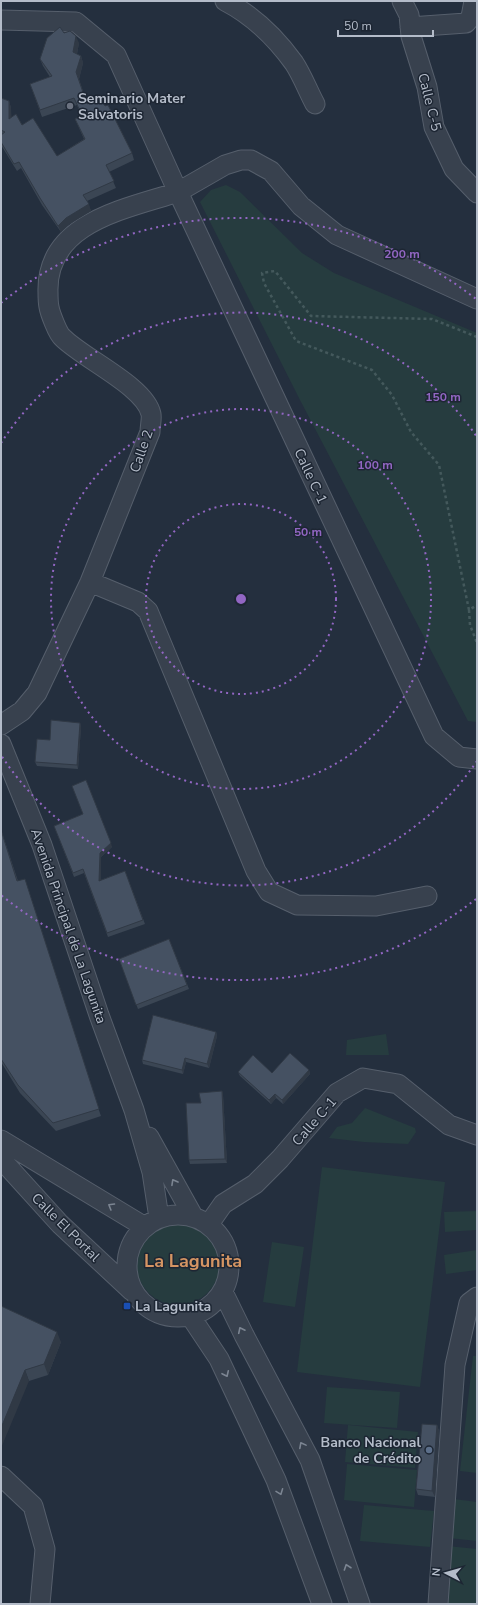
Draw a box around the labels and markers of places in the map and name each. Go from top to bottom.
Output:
place label: Seminario Mater Salvatoris [78,89,186,124]
marker: Seminario Mater Salvatoris [65,101,75,111]
centre of rings [234,592,248,606]
place label: La Lagunita [135,1297,211,1316]
marker: La Lagunita [122,1301,132,1311]
place label: Banco Nacional de Crédito [321,1433,422,1468]
marker: Banco Nacional de Crédito [424,1445,434,1455]

